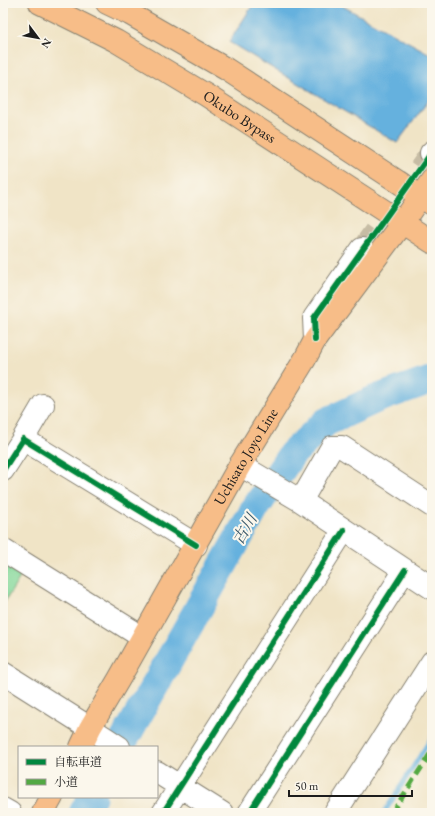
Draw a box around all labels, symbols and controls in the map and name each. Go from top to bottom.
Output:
north arrow [18,18,58,58]
text: N [38,36,55,51]
street label: Okubo Bypass [200,86,280,147]
street label: Uchisato Joyo Line [209,404,282,508]
water label: 古川 [227,508,263,548]
legend [18,746,158,798]
text: 自転車道 [54,754,102,770]
scale bar [289,772,412,798]
text: 小道 [54,774,78,790]
text: 50 m [295,778,319,794]

